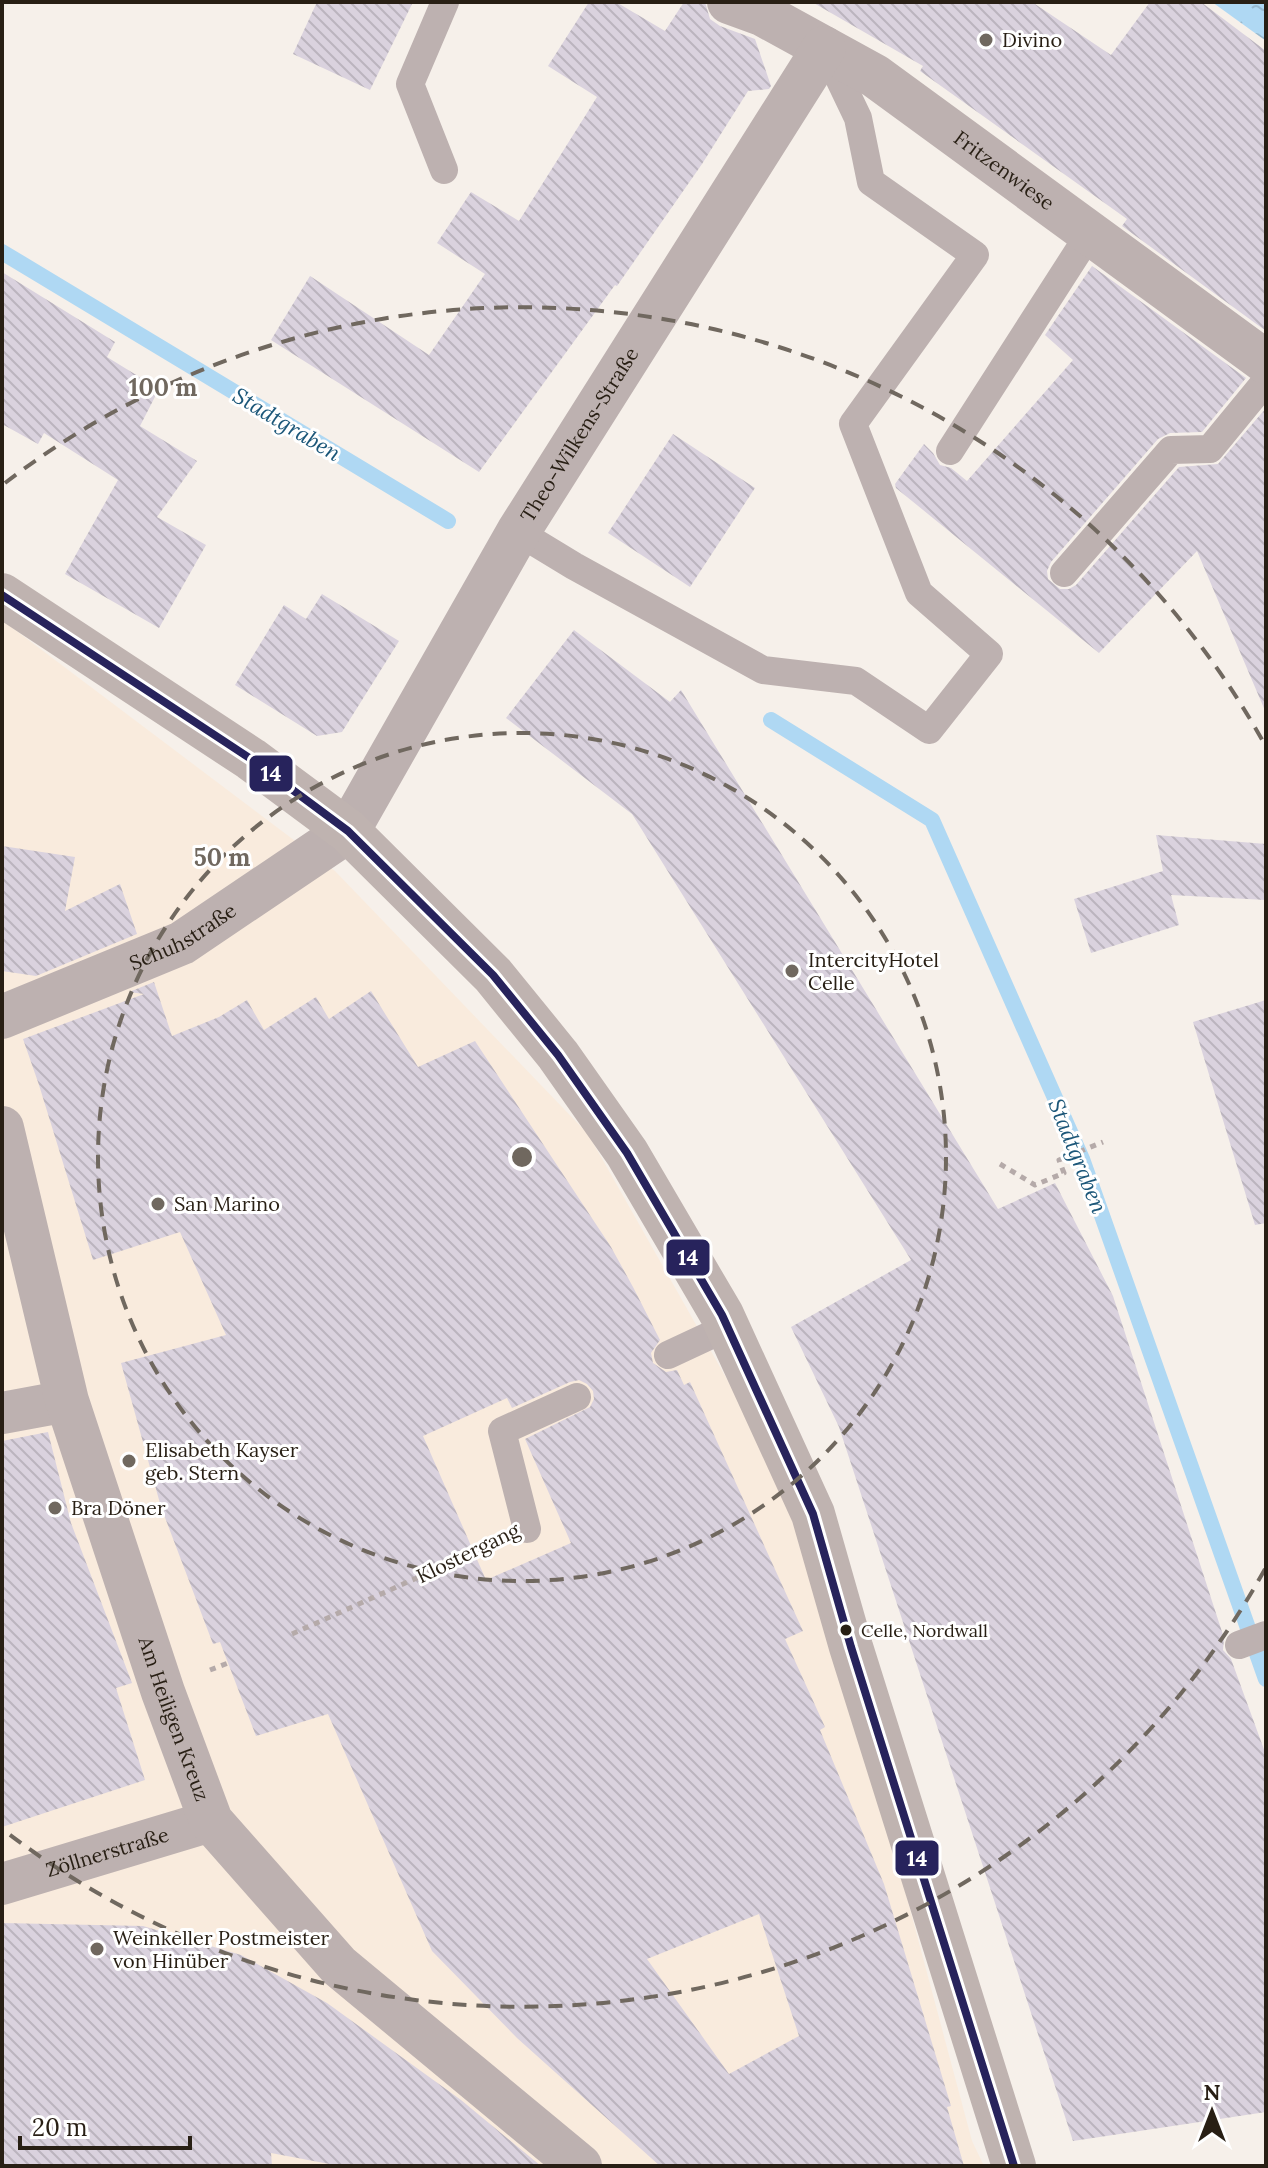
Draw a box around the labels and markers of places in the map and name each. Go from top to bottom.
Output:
place label: Divino [1002,27,1062,52]
marker: Divino [977,31,995,49]
place label: IntercityHotel Celle [808,947,939,995]
marker: IntercityHotel Celle [783,962,801,980]
centre of rings [508,1143,536,1171]
place label: San Marino [174,1191,280,1216]
marker: San Marino [149,1195,167,1213]
place label: Elisabeth Kayser geb. Stern [145,1437,299,1485]
marker: Elisabeth Kayser geb. Stern [120,1452,138,1470]
place label: Bra Döner [71,1495,166,1520]
marker: Bra Döner [46,1499,64,1517]
place label: Celle, Nordwall [861,1619,988,1642]
marker: Celle, Nordwall [838,1622,854,1638]
place label: Weinkeller Postmeister von Hinüber [113,1925,330,1973]
marker: Weinkeller Postmeister von Hinüber [88,1940,106,1958]

